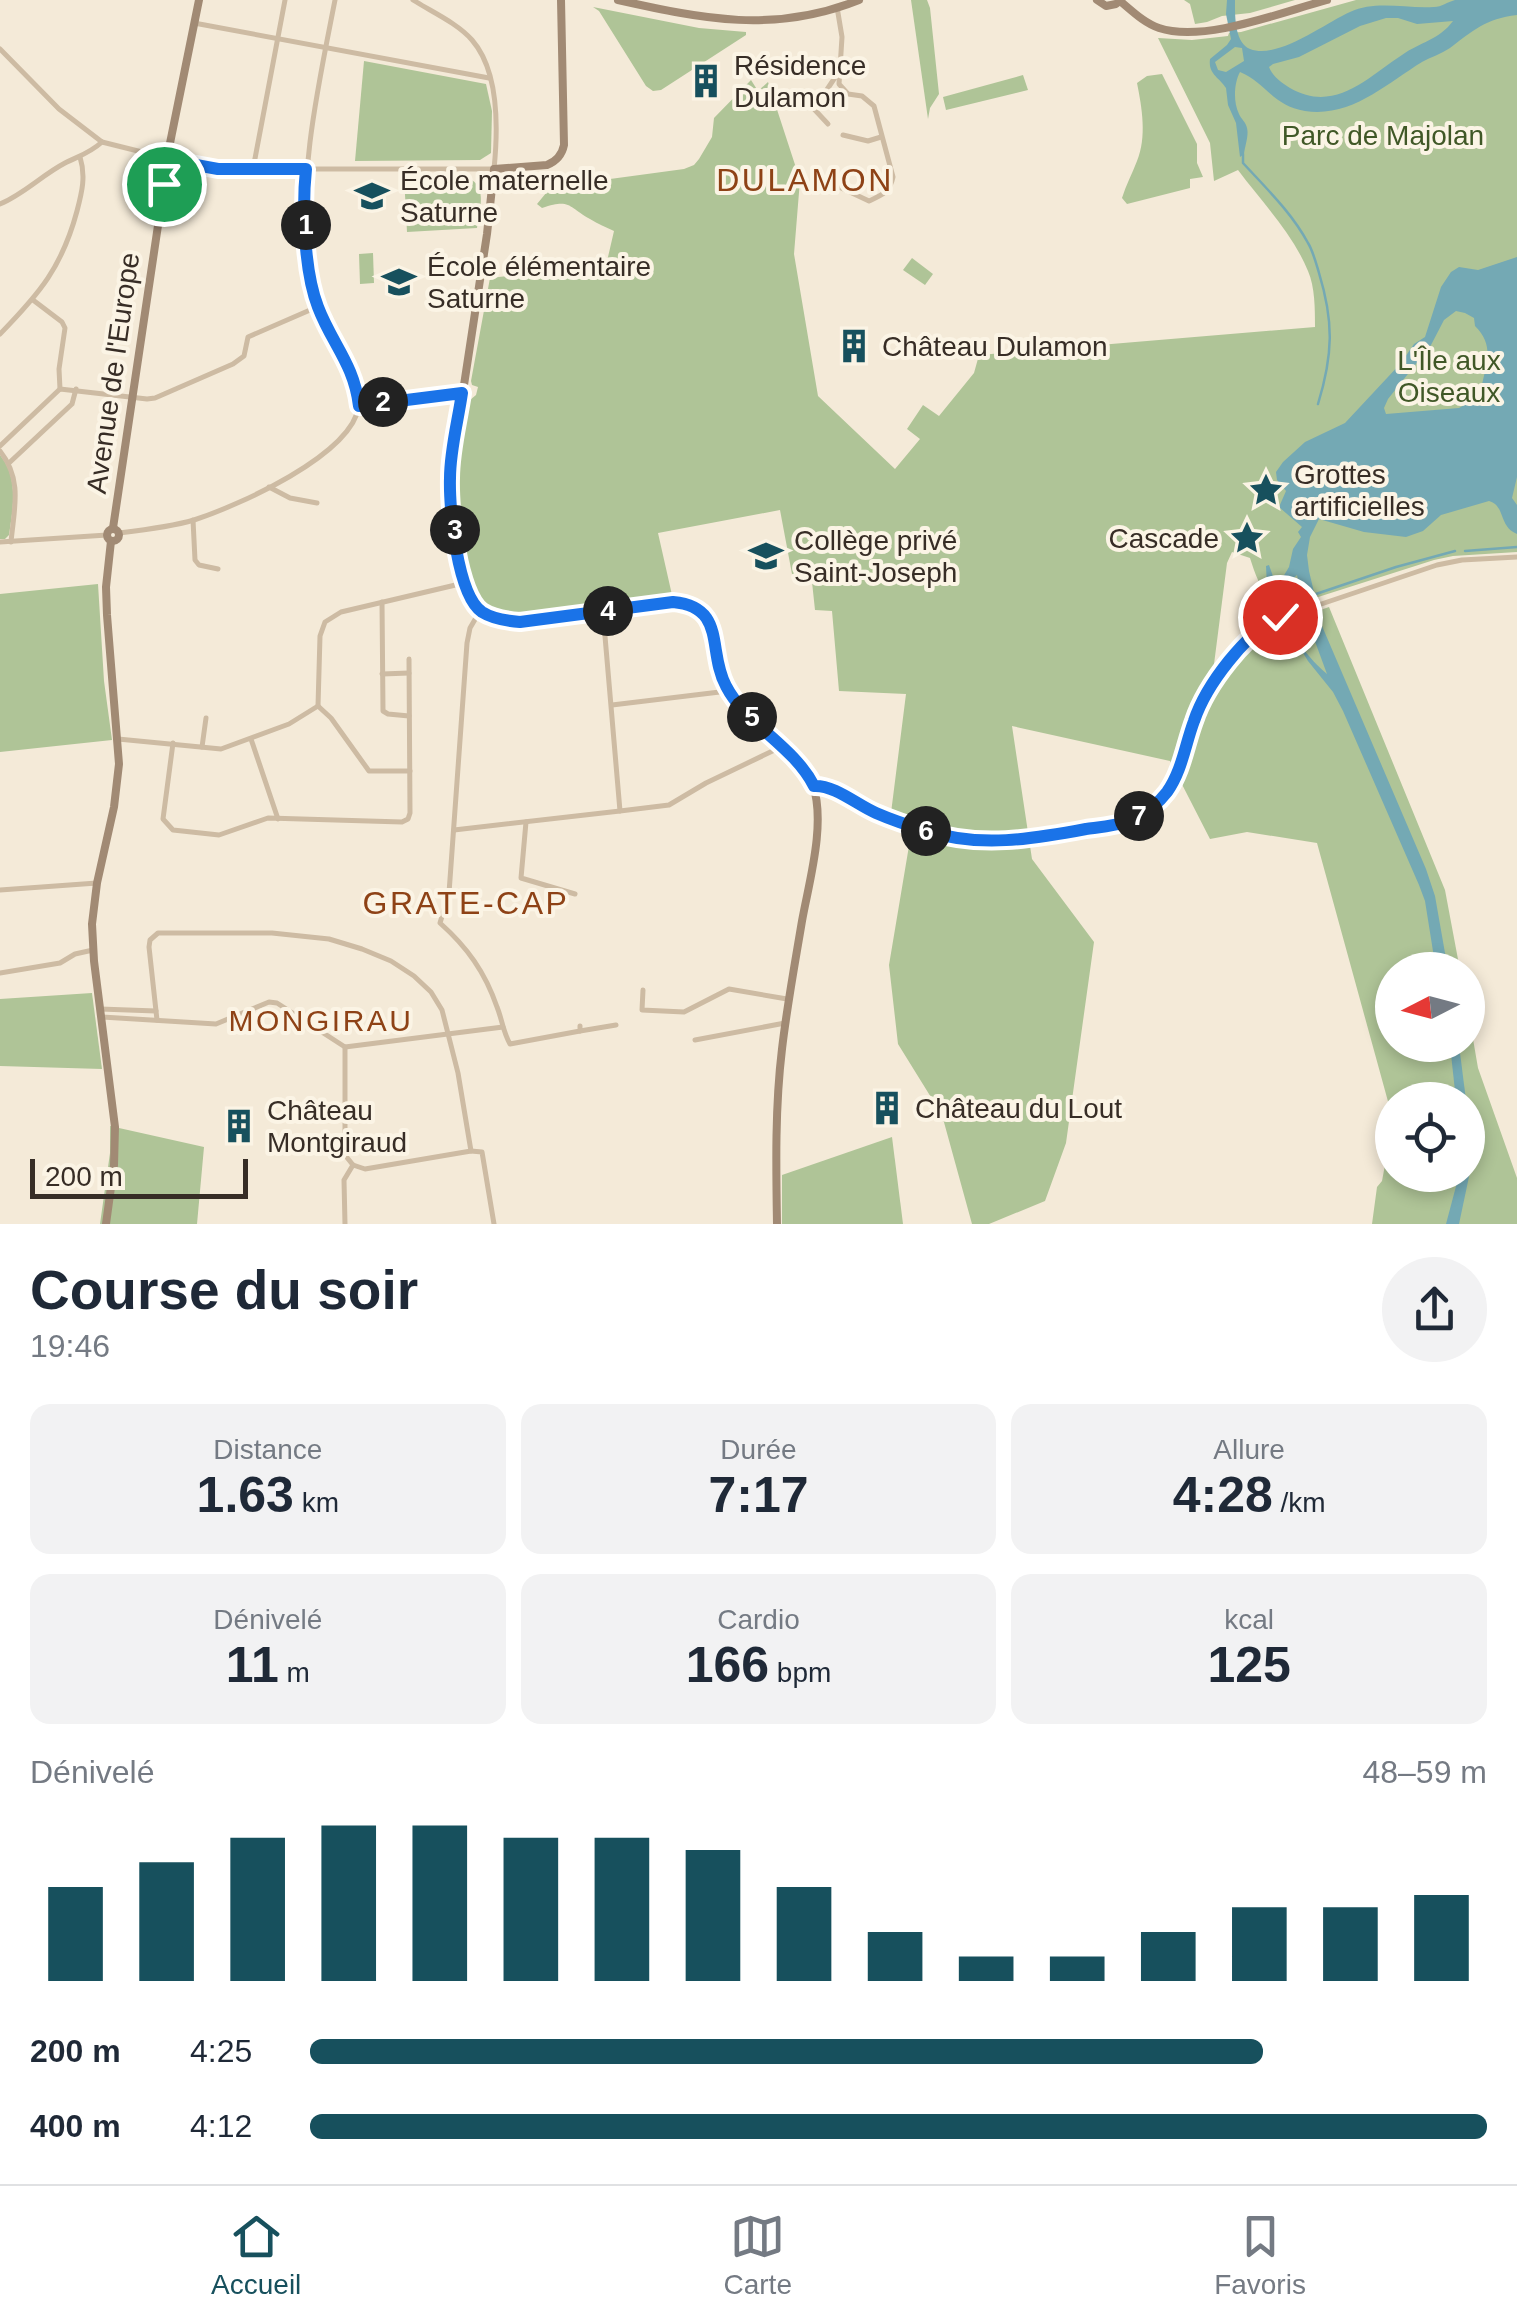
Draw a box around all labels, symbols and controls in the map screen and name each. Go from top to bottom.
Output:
place label: Résidence Dulamon [734,50,866,113]
building icon: Résidence Dulamon [687,62,725,100]
park label: Parc de Majolan [1282,120,1484,151]
pin [122,142,207,227]
icon: arrive [137,157,192,212]
district label: DULAMON [716,162,894,198]
place label: École maternelle Saturne [400,165,609,228]
school or university icon: École maternelle Saturne [353,177,391,215]
pin: 1 [281,200,331,250]
text: 1 [298,209,314,240]
street label: Avenue de l'Europe [81,251,145,495]
place label: École élémentaire Saturne [427,251,651,314]
school or university icon: École élémentaire Saturne [380,263,418,301]
building icon: Château Dulamon [835,327,873,365]
place label: Château Dulamon [882,331,1108,362]
park label: L'Île aux Oiseaux [1397,345,1501,408]
pin: 2 [358,377,408,427]
text: 2 [375,386,391,417]
place label: Grottes artificielles [1294,459,1425,522]
place icon: Grottes artificielles [1247,471,1285,509]
pin: 3 [430,505,480,555]
text: 3 [447,514,463,545]
place icon: Cascade [1228,519,1266,557]
place label: Cascade [1108,523,1219,554]
place label: Collège privé Saint-Joseph [794,525,957,588]
school or university icon: Collège privé Saint-Joseph [747,537,785,575]
pin [1238,575,1323,660]
pin: 4 [583,586,633,636]
icon: check [1253,590,1308,645]
text: 4 [600,595,616,626]
pin: 5 [727,692,777,742]
text: 5 [744,701,760,732]
pin: 7 [1114,791,1164,841]
text: 7 [1131,800,1147,831]
pin: 6 [901,806,951,856]
text: 6 [918,815,934,846]
district label: GRATE-CAP [363,885,569,921]
north arrow [1375,952,1485,1062]
map controls [1375,952,1485,1192]
district label: MONGIRAU [229,1004,414,1037]
button: locate [1375,1082,1485,1192]
building icon: Château du Lout [868,1089,906,1127]
place label: Château du Lout [915,1093,1122,1124]
place label: Château Montgiraud [267,1095,407,1158]
building icon: Château Montgiraud [220,1107,258,1145]
scale bar [30,1154,248,1198]
text: 200 m [45,1161,123,1192]
button: share [1382,1257,1487,1362]
text: Course du soir [30,1259,418,1321]
text: 19:46 [30,1328,110,1364]
text: Distance [213,1434,322,1465]
text: Durée [720,1434,797,1465]
text: Allure [1213,1434,1285,1465]
text: 1.63 [197,1467,294,1523]
text: 7:17 [708,1467,809,1523]
text: 4:28 [1173,1467,1273,1523]
text: km [294,1487,339,1518]
text: /km [1273,1487,1326,1518]
text: Dénivelé [213,1604,322,1635]
text: Cardio [717,1604,800,1635]
text: kcal [1224,1604,1274,1635]
text: 11 [226,1637,279,1693]
text: 166 [686,1637,769,1693]
text: 125 [1207,1637,1291,1693]
text: m [279,1657,310,1688]
text: bpm [769,1657,831,1688]
text: Dénivelé [30,1754,155,1790]
text: 48–59 m [1362,1754,1487,1790]
text: 200 m [30,2033,121,2069]
text: 4:25 [190,2033,252,2069]
text: 400 m [30,2108,121,2144]
text: 4:12 [190,2108,252,2144]
tab: Accueil [211,2209,301,2301]
tab: Carte [724,2209,792,2301]
tab: Favoris [1214,2209,1306,2301]

